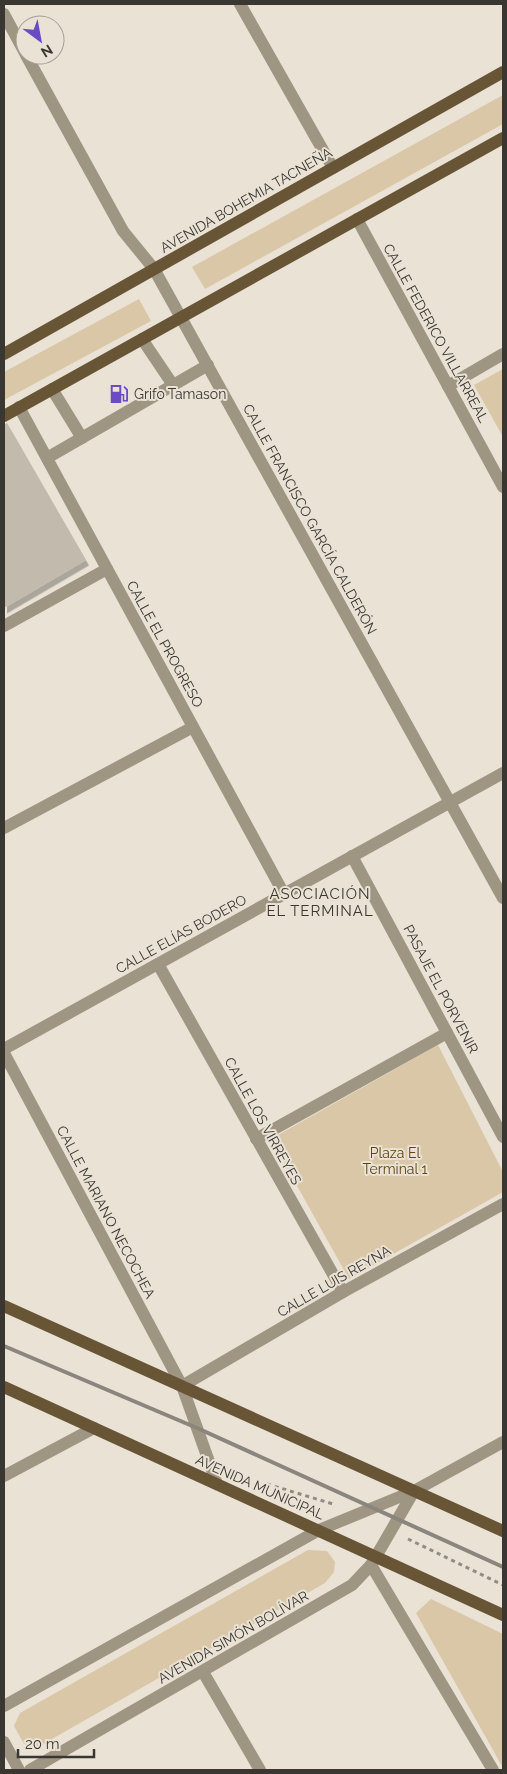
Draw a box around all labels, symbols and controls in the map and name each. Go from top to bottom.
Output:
north arrow [15,15,65,65]
text: N [38,41,56,61]
street label: AVENIDA BOHEMIA TACNEÑA [157,143,335,256]
street label: CALLE FEDERICO VILLARREAL [380,241,492,425]
fuel station icon: Grifo Tamason [108,383,130,405]
place label: Grifo Tamason [134,386,226,402]
street label: CALLE FRANCISCO GARCÍA CALDERÓN [240,401,381,637]
street label: CALLE EL PROGRESO [124,578,206,710]
district label: ASOCIACIÓN EL TERMINAL [266,885,374,920]
street label: CALLE ELÍAS BODERO [112,891,249,977]
street label: PASAJE EL PORVENIR [400,922,482,1056]
street label: CALLE LOS VIRREYES [221,1055,305,1188]
street label: CALLE MARIANO NECOCHEA [54,1123,159,1301]
park label: Plaza El Terminal 1 [363,1145,427,1177]
street label: CALLE LUIS REYNA [274,1242,394,1320]
street label: AVENIDA MUNICIPAL [193,1451,327,1523]
street label: AVENIDA SIMÓN BOLÍVAR [154,1586,311,1687]
scale bar [18,1726,94,1758]
text: 20 m [25,1735,60,1753]

